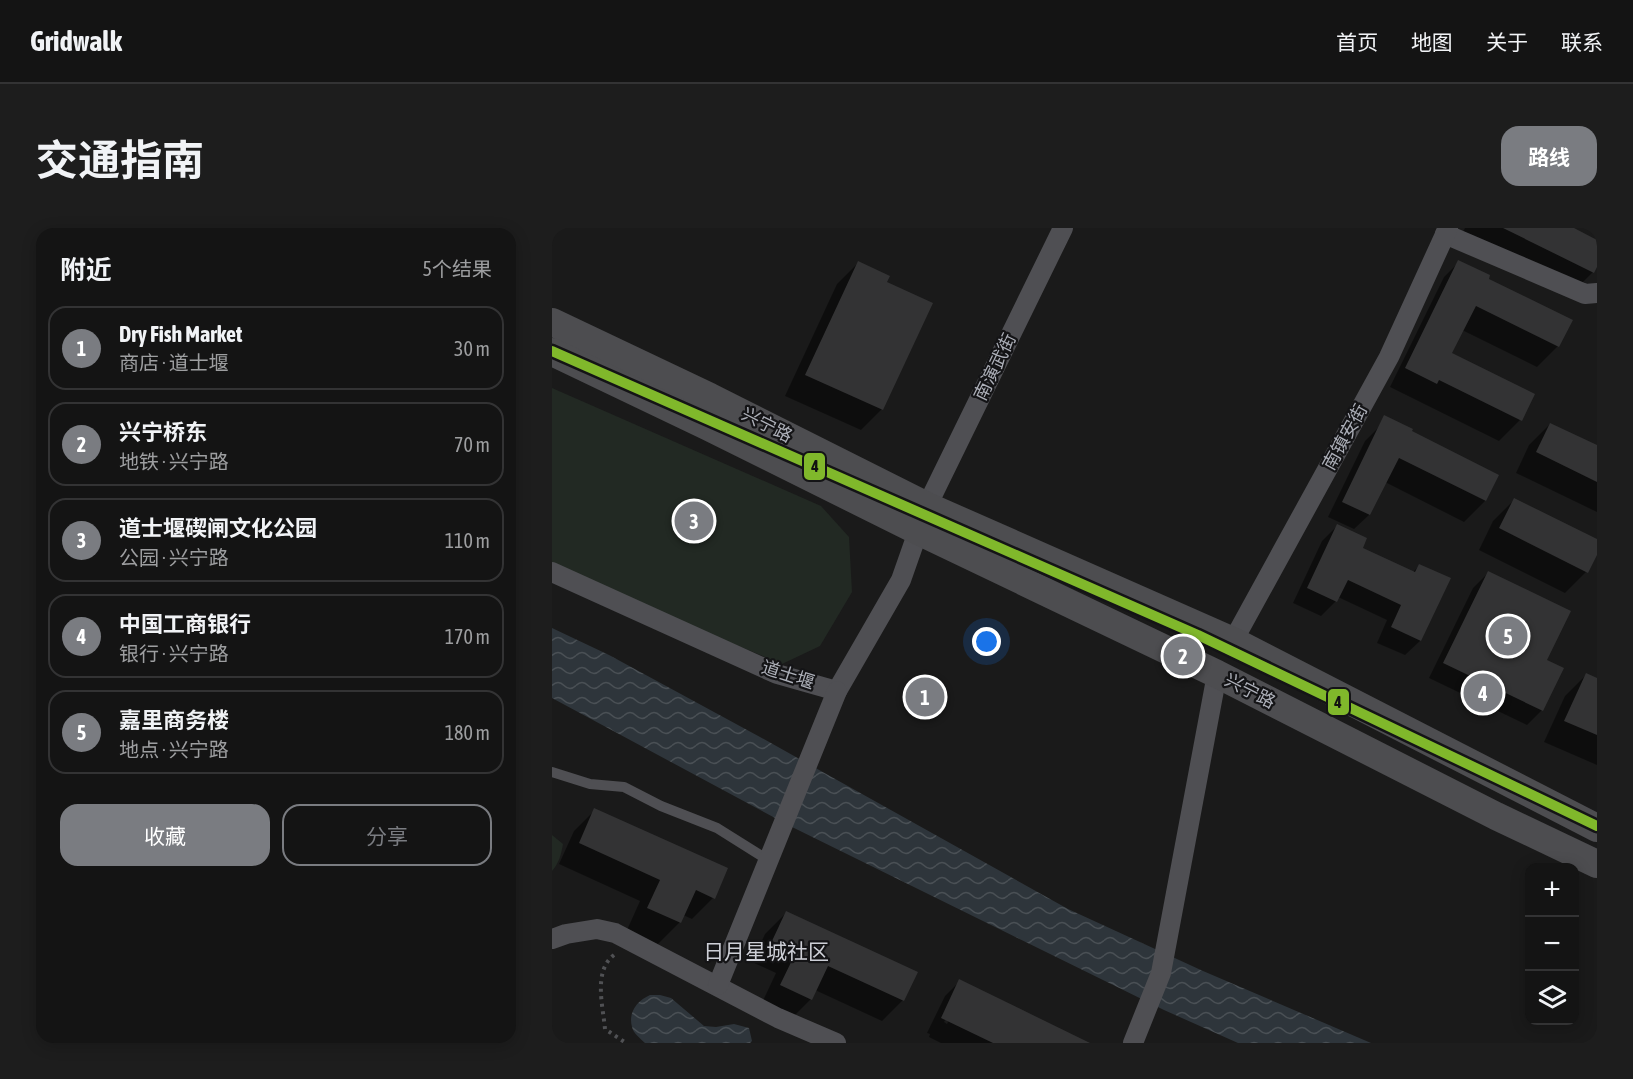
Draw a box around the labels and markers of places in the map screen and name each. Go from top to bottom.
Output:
pin: 3 [674,498,714,544]
pin: 5 [1488,614,1528,658]
pin: 2 [1164,634,1202,678]
pin: 4 [1464,670,1502,716]
pin: 1 [906,674,944,720]

